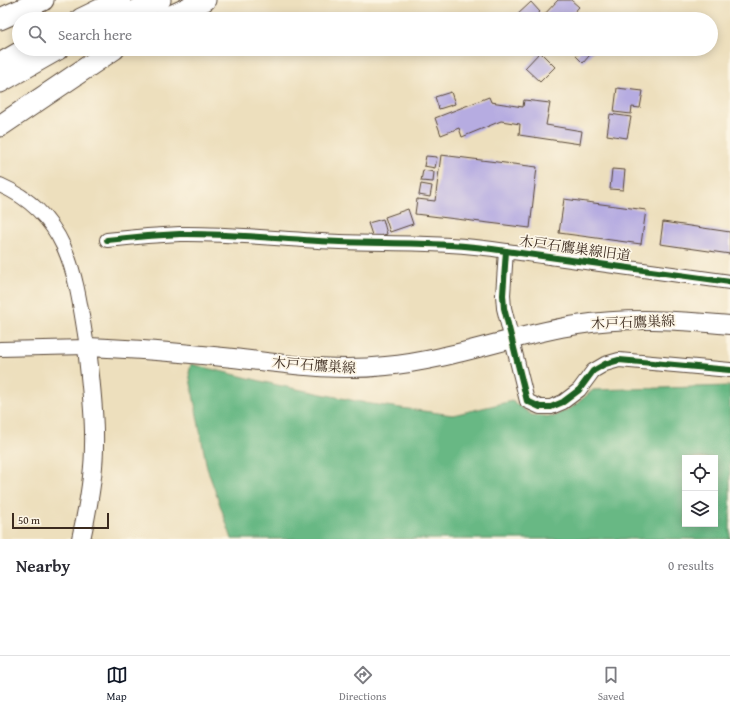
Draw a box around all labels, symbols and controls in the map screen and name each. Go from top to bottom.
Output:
search box [12,12,718,56]
icon: search [26,23,48,45]
text: Search here [58,24,132,45]
street label: 木戸石鷹巣線旧道 [518,230,632,266]
street label: 木戸石鷹巣線 [591,311,675,333]
street label: 木戸石鷹巣線 [271,352,357,378]
map controls [682,455,718,527]
button: locate [682,455,718,491]
button: layers [682,491,718,527]
scale bar [12,511,109,530]
text: 50 m [18,512,40,528]
text: Nearby [16,553,70,578]
text: 0 results [668,556,714,575]
tab: Map [106,664,128,704]
tab: Directions [339,664,386,704]
tab: Saved [598,664,624,704]

